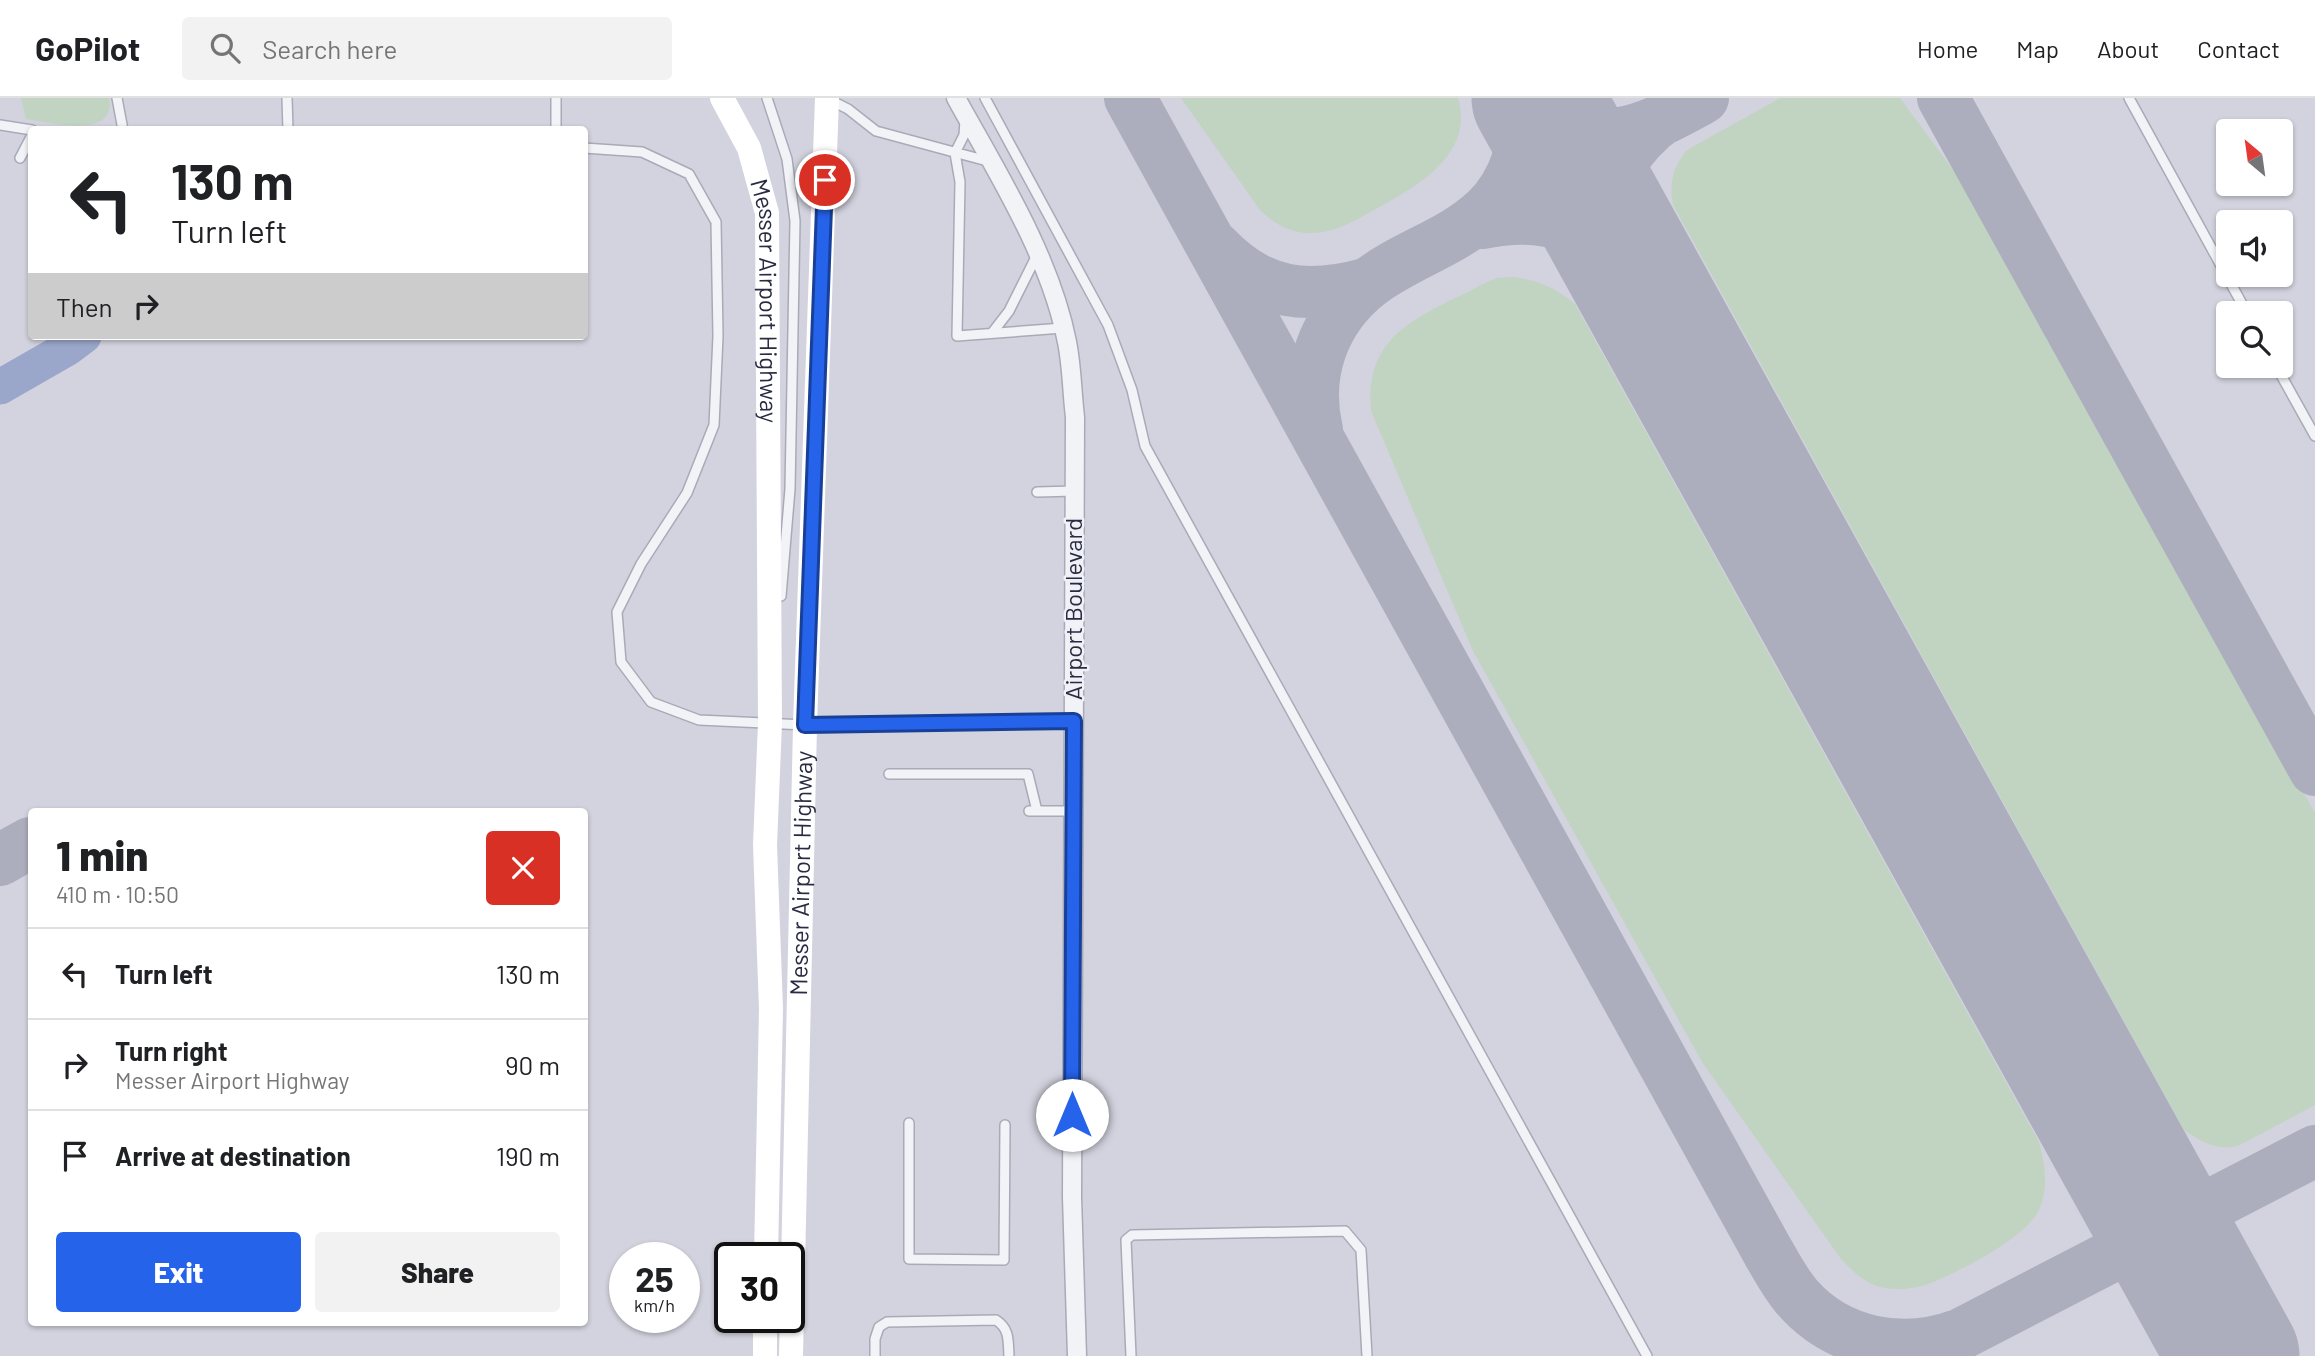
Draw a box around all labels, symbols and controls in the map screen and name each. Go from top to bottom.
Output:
search box [182,17,672,80]
text: GoPilot [35,28,140,68]
icon: search [206,29,244,67]
text: Search here [262,33,397,64]
text: Home [1917,34,1978,63]
text: Map [2016,34,2059,63]
text: About [2097,34,2159,63]
text: Contact [2197,34,2280,63]
north arrow [2216,119,2292,196]
map controls [2216,119,2293,378]
pin [795,150,855,210]
text: 130 m [171,151,293,210]
icon: left [56,154,147,245]
icon: arrive [806,161,844,199]
street label: Messer Airport Highway [745,175,784,423]
button: sound [2216,210,2293,287]
text: Turn left [171,211,288,249]
icon: right [127,287,165,325]
text: Then [56,291,113,322]
button: search [2216,301,2293,378]
street label: Airport Boulevard [1058,518,1087,700]
street label: Messer Airport Highway [783,750,817,996]
text: 1 min [56,829,148,879]
button: close [486,831,560,905]
text: 410 m · 10:50 [56,880,179,908]
icon: left [56,955,94,993]
text: Turn left [115,958,213,989]
text: 130 m [496,958,560,989]
text: Turn right [115,1035,228,1066]
icon: right [56,1046,94,1084]
text: 90 m [505,1049,560,1080]
text: Messer Airport Highway [115,1066,349,1094]
position arrow [1035,1078,1109,1152]
icon: arrive [56,1137,94,1175]
text: Arrive at destination [115,1140,351,1171]
text: 190 m [496,1140,560,1171]
button: Exit [56,1232,301,1312]
button: Share [315,1232,560,1312]
speed limit sign: 30 [714,1242,805,1333]
text: 25 [635,1257,674,1299]
text: km/h [634,1294,675,1316]

